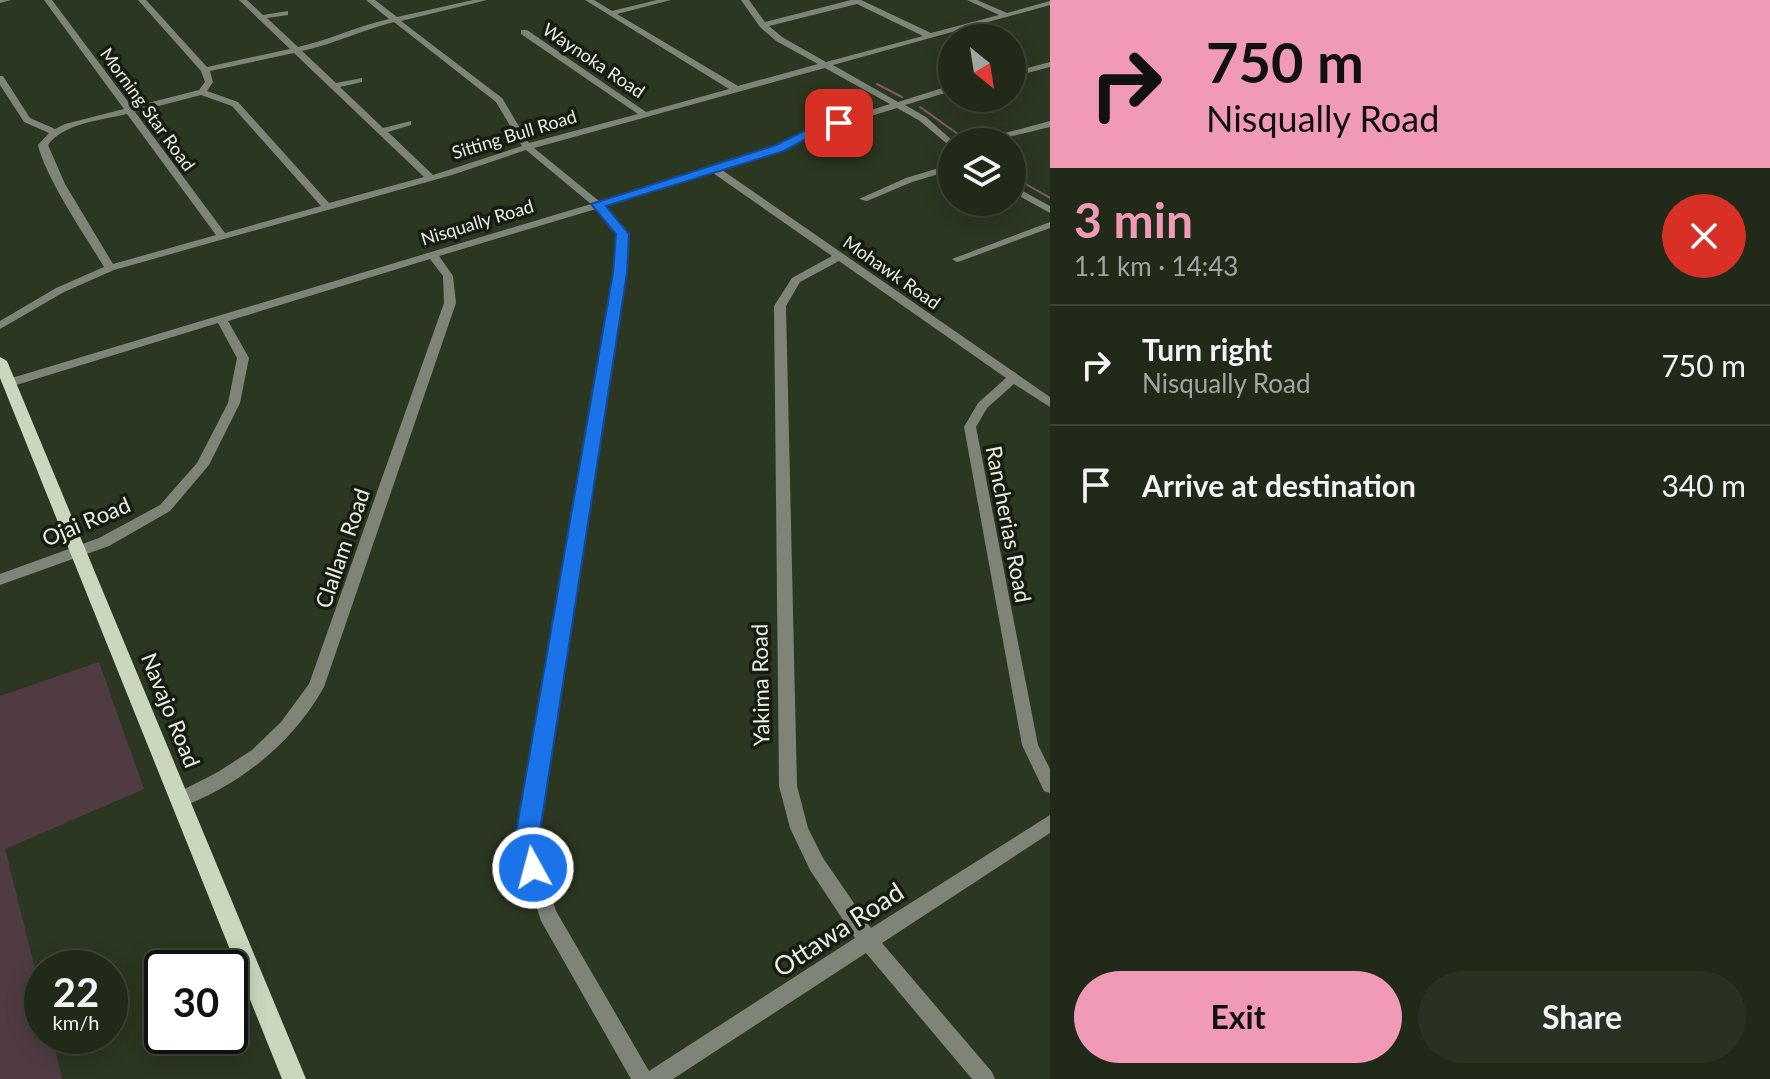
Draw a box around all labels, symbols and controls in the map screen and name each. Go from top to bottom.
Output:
street label: Waynoka Road [539,18,649,102]
north arrow [938,24,1026,112]
map controls [938,24,1026,216]
text: 750 m [1206,28,1364,95]
icon: right [1074,32,1178,136]
street label: Morning Star Road [96,43,200,175]
pin [805,89,873,157]
text: Nisqually Road [1206,96,1439,140]
icon: arrive [817,101,861,145]
street label: Sitting Bull Road [449,105,579,163]
button: layers [938,128,1026,216]
text: 3 min [1074,191,1193,248]
street label: Nisqually Road [418,194,536,250]
button: close [1662,194,1746,278]
street label: Mohawk Road [839,230,945,314]
text: 1.1 km · 14:43 [1074,250,1238,282]
text: Turn right [1142,331,1272,367]
icon: right [1074,343,1118,387]
text: 750 m [1661,347,1746,383]
text: Nisqually Road [1142,367,1311,399]
street label: Rancherias Road [981,443,1037,605]
icon: arrive [1074,463,1118,507]
text: Arrive at destination [1142,467,1416,503]
text: 340 m [1661,467,1746,503]
street label: Clallam Road [309,485,375,611]
street label: Ojai Road [38,490,134,552]
street label: Yakima Road [745,624,775,746]
street label: Navajo Road [136,649,206,771]
position arrow [491,826,575,910]
street label: Ottawa Road [767,875,909,983]
speed limit sign: 30 [144,950,248,1054]
text: 22 [53,968,99,1016]
button: Exit [1074,971,1402,1063]
button: Share [1418,971,1746,1063]
text: km/h [53,1010,99,1034]

